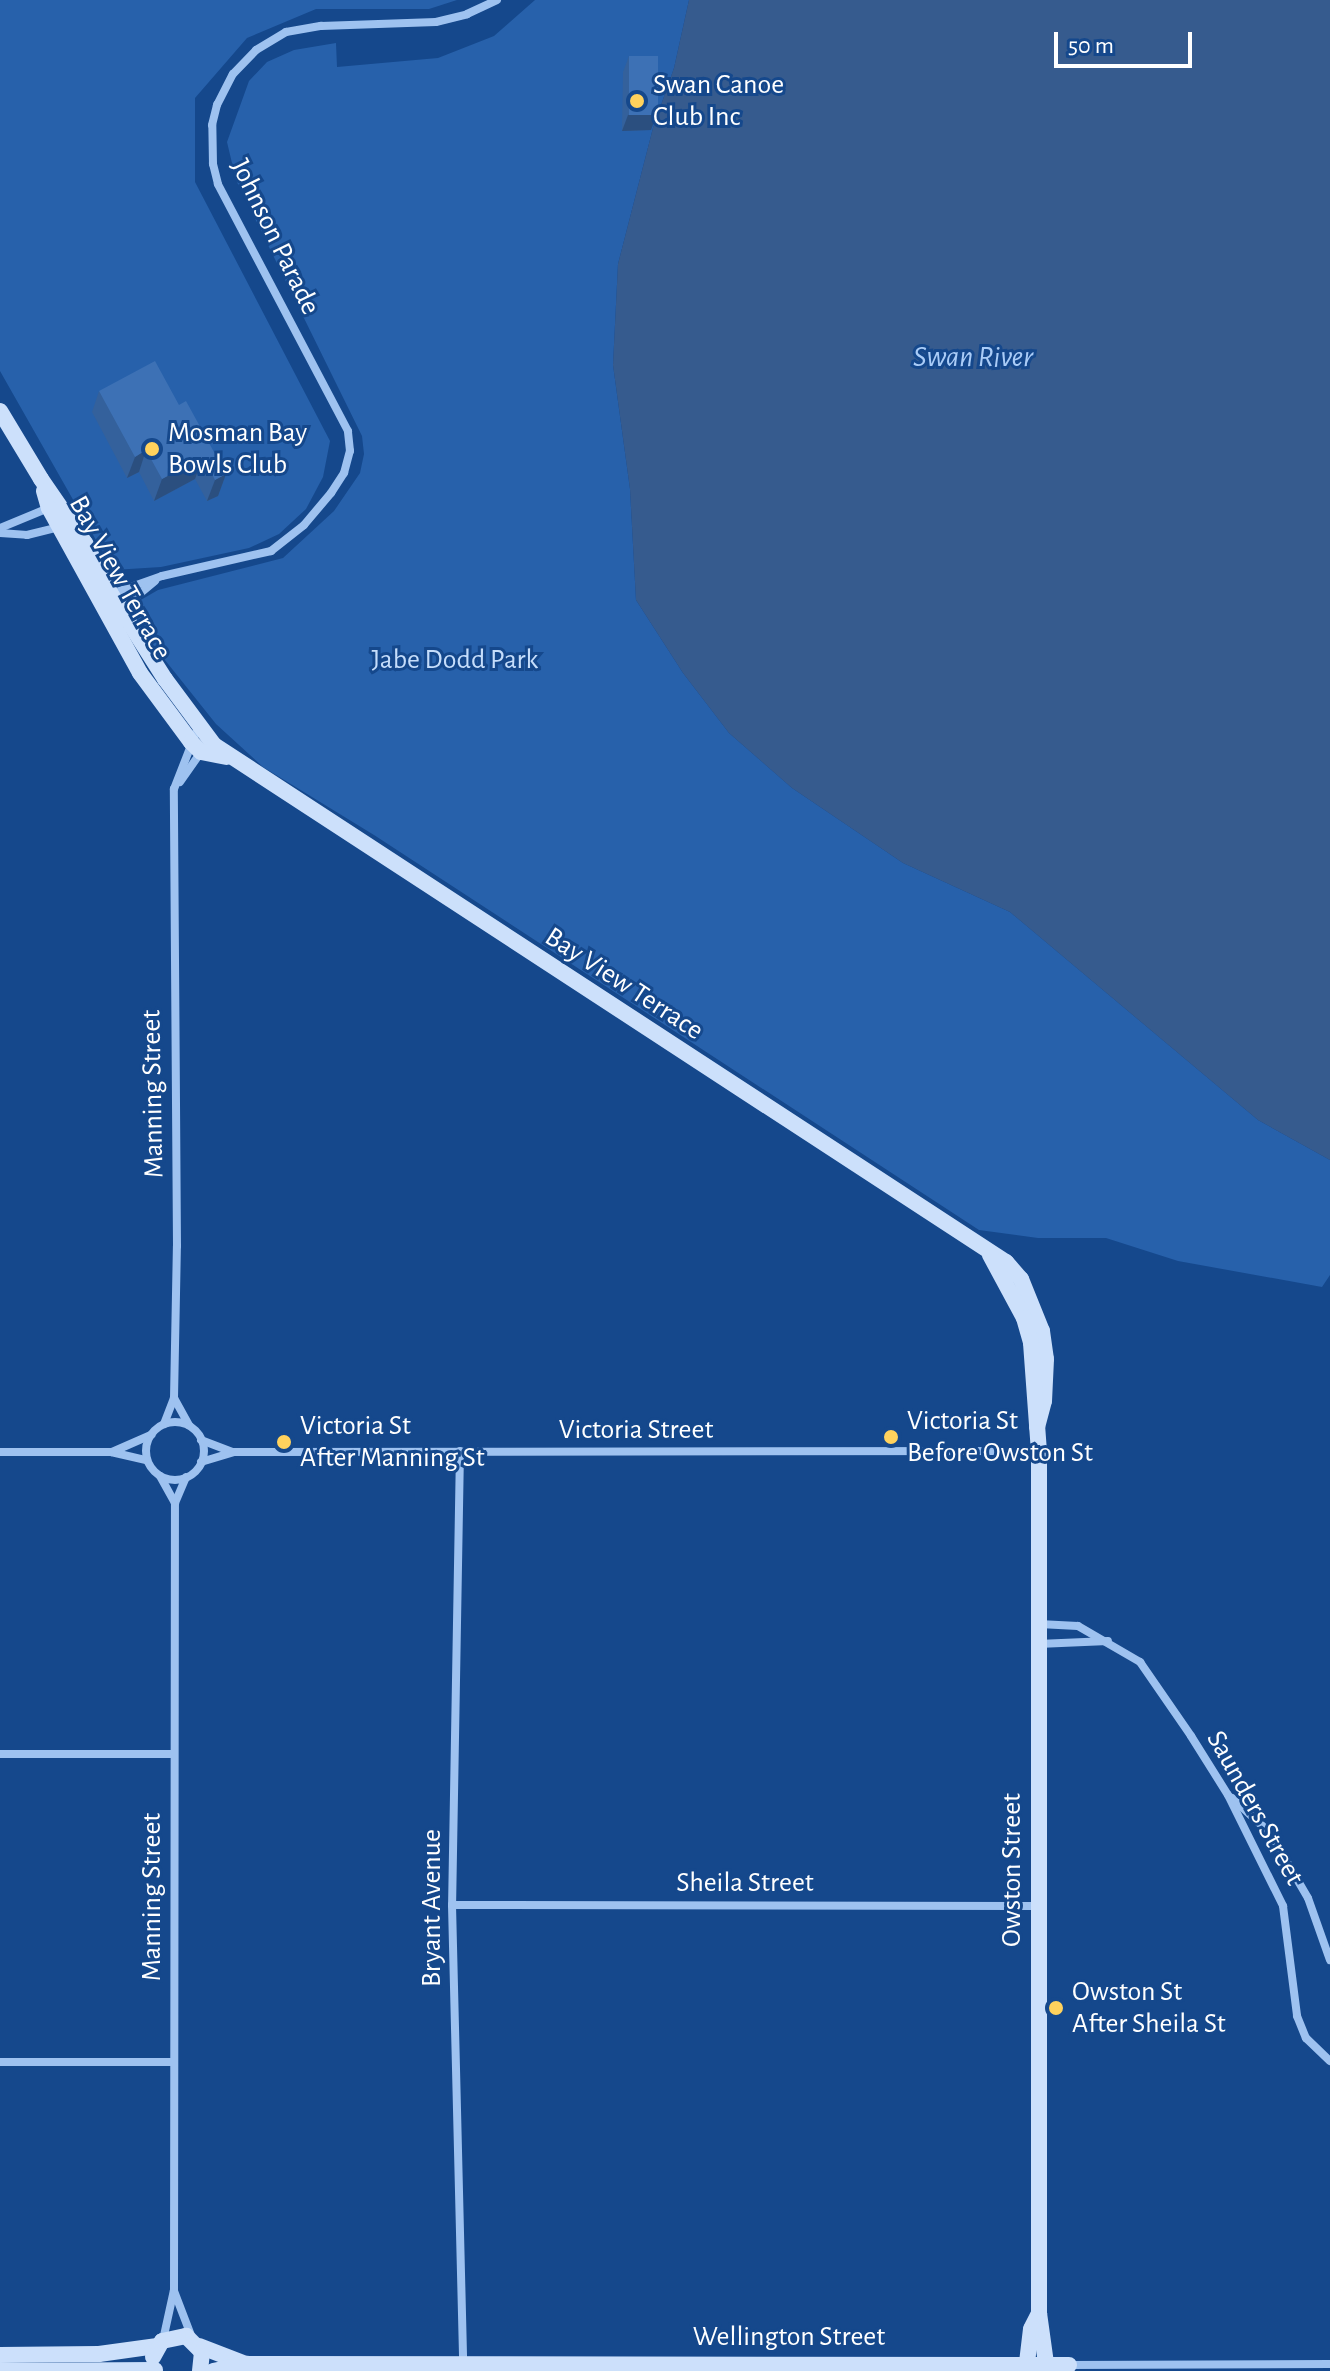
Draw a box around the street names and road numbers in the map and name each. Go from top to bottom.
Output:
street label: Johnson Parade [223,154,327,320]
street label: Bay View Terrace [61,490,179,666]
street label: Bay View Terrace [538,920,710,1048]
street label: Manning Street [135,1009,171,1179]
street label: Victoria Street [559,1413,713,1447]
street label: Saunders Street [1199,1725,1311,1891]
street label: Owston Street [995,1793,1029,1947]
street label: Manning Street [135,1813,169,1981]
street label: Bryant Avenue [415,1829,449,1987]
street label: Sheila Street [676,1866,814,1900]
street label: Wellington Street [693,2320,885,2354]

